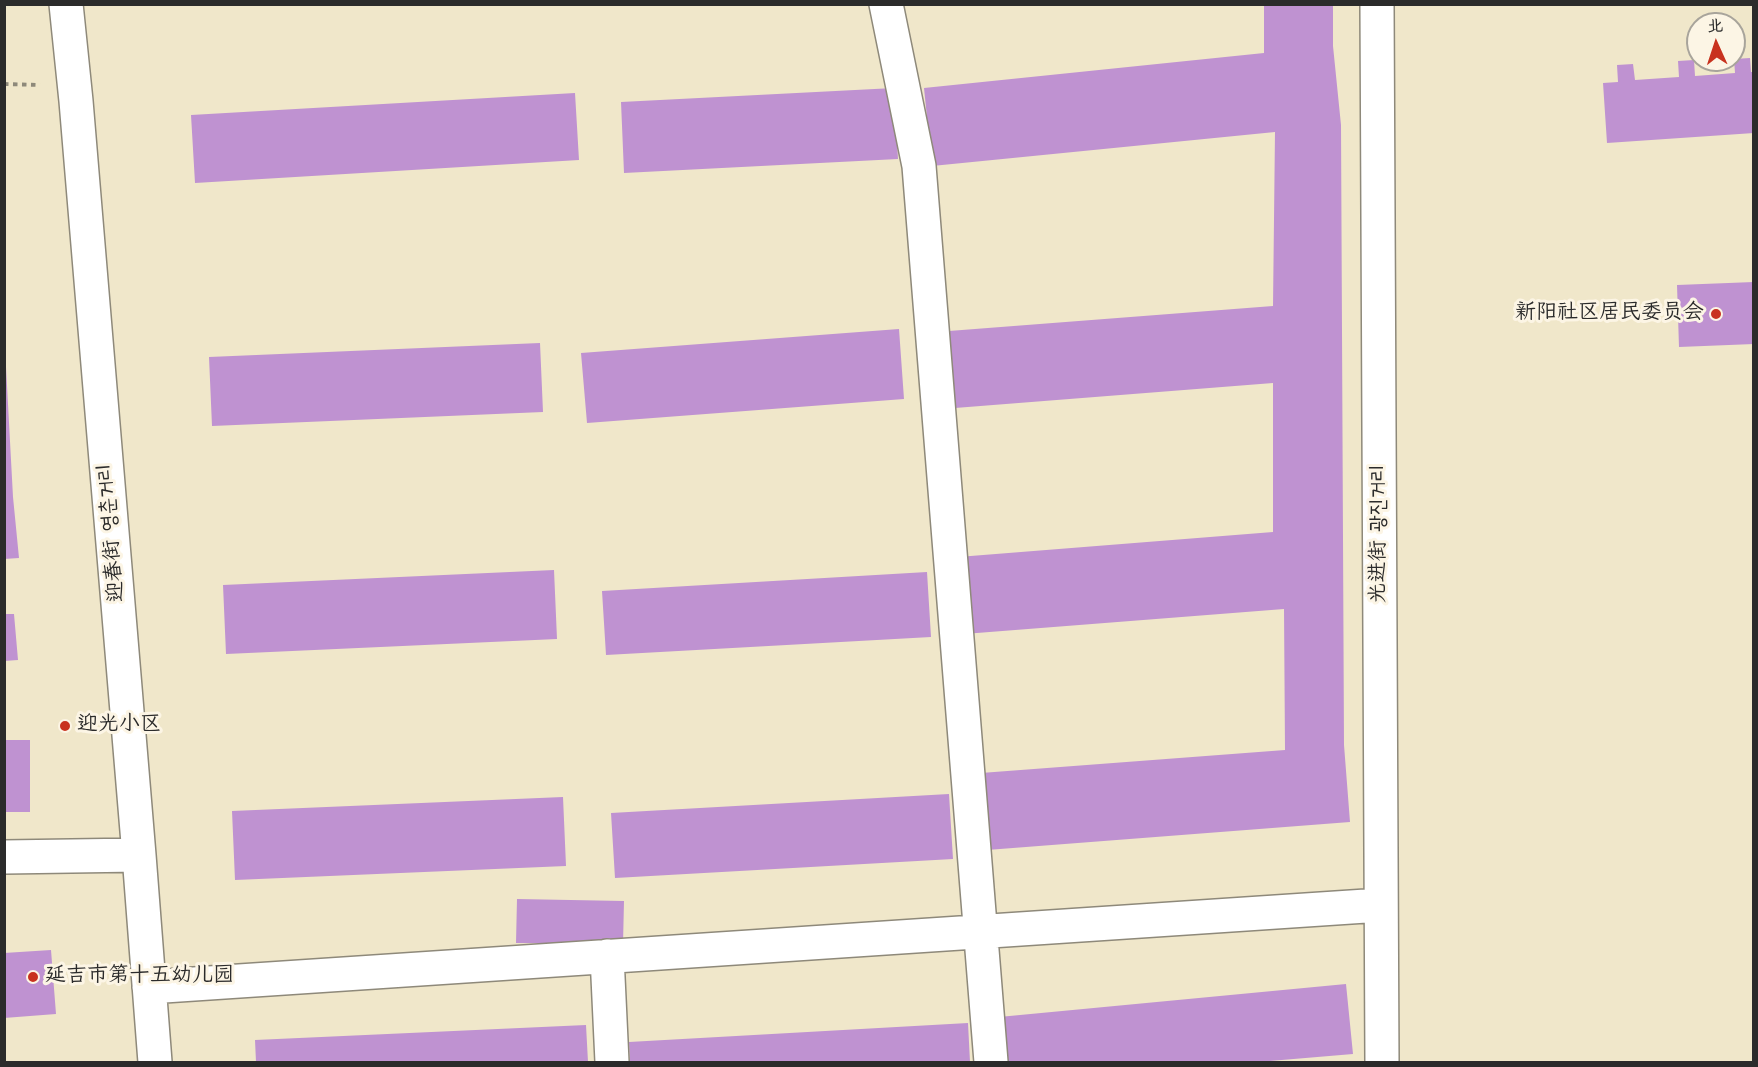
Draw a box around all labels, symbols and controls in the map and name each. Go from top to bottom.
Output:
north arrow [1686,12,1746,72]
text: 北 [1707,15,1724,37]
place label: 新阳社区居民委员会 [1515,301,1704,327]
marker: 新阳社区居民委员会 [1709,307,1723,321]
street label: 迎春街 영춘거리 [93,463,131,603]
street label: 光进街 광진거리 [1367,464,1393,604]
place label: 迎光小区 [77,713,161,739]
marker: 迎光小区 [58,719,72,733]
place label: 延吉市第十五幼儿园 [45,964,234,990]
marker: 延吉市第十五幼儿园 [26,970,40,984]

